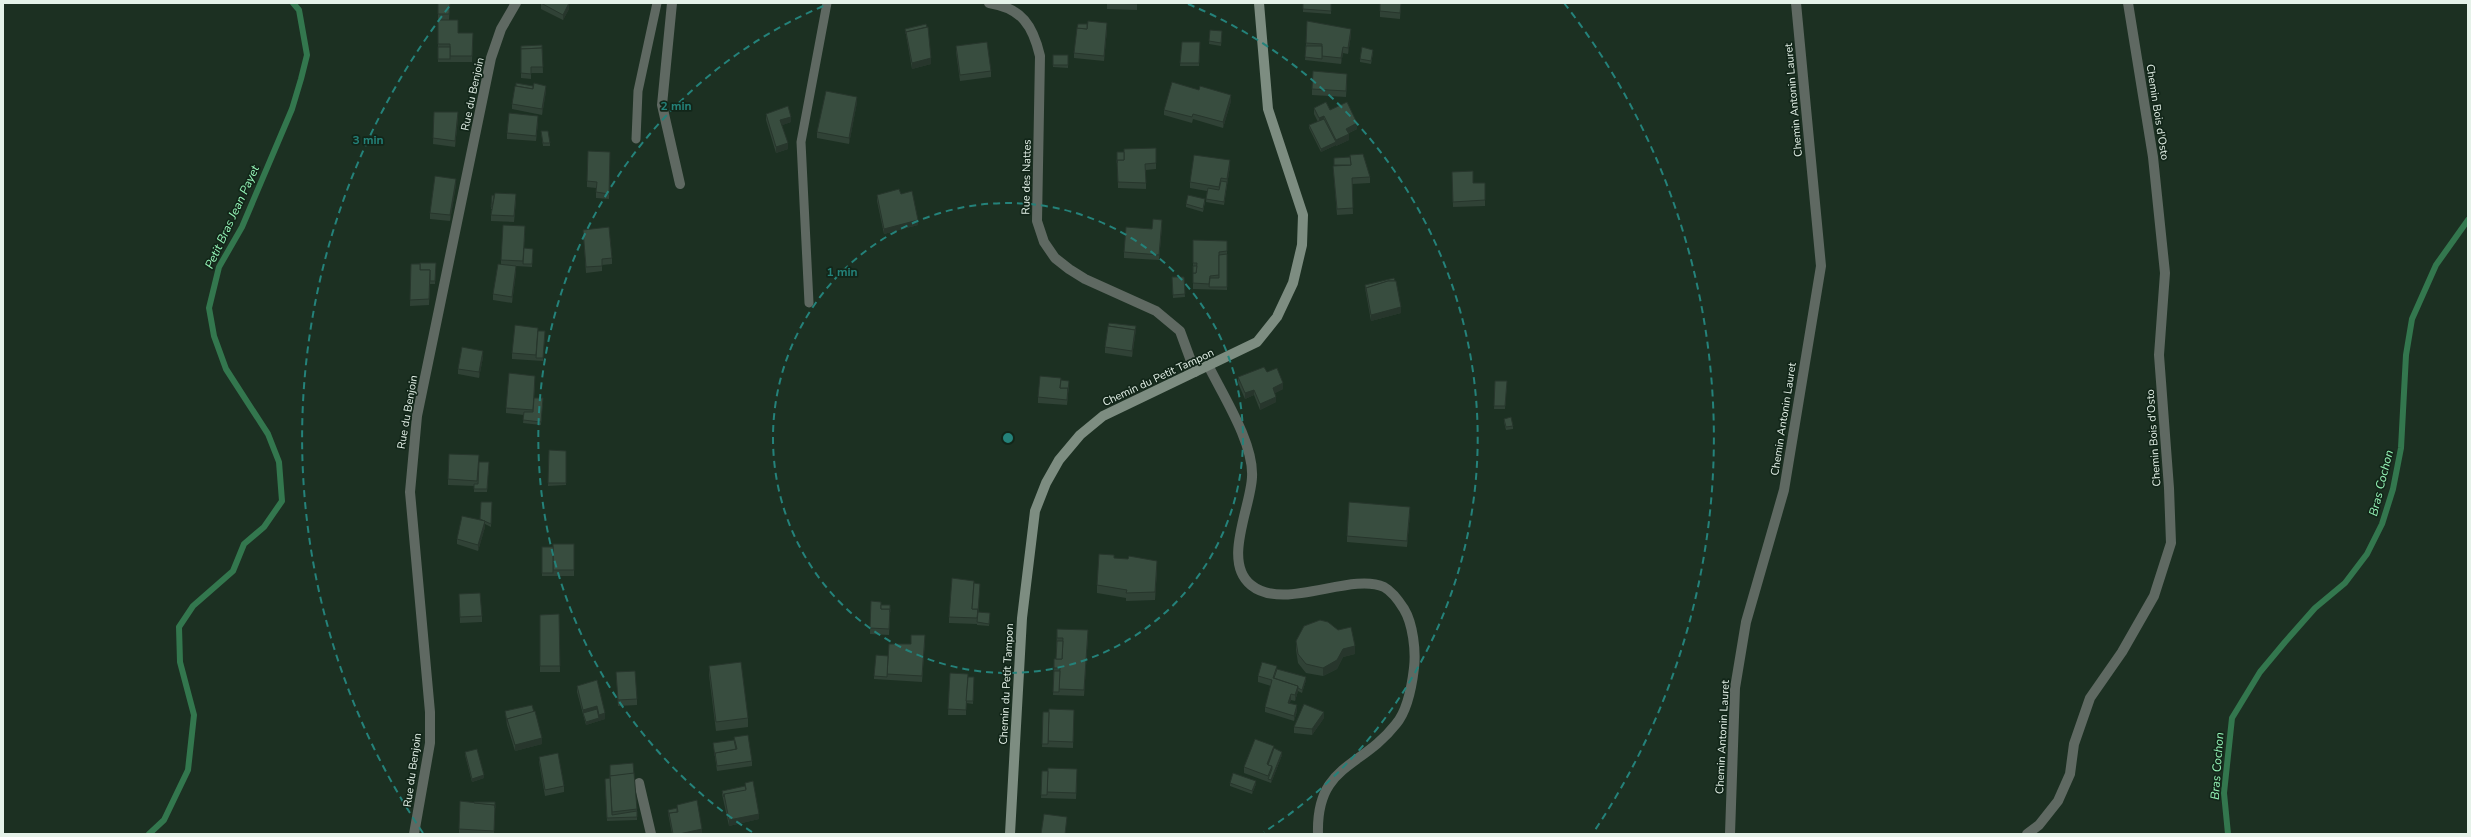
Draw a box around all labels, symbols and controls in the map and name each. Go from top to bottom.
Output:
street label: Chemin Antonin Lauret [1781,42,1806,157]
street label: Rue du Benjoin [457,56,488,132]
street label: Chemin Bois d'Osto [2142,63,2173,161]
text: 2 min [660,98,692,114]
text: 3 min [352,132,384,148]
street label: Rue des Nattes [1018,139,1035,215]
water label: Petit Bras Jean Payet [201,162,263,271]
text: 1 min [826,264,858,280]
street label: Chemin du Petit Tampon [1100,345,1216,410]
street label: Chemin Antonin Lauret [1767,361,1800,477]
street label: Rue du Benjoin [394,374,421,450]
street label: Chemin Bois d'Osto [2143,389,2164,487]
centre of rings [1001,431,1015,445]
water label: Bras Cochon [2365,448,2397,518]
street label: Chemin du Petit Tampon [996,623,1017,745]
street label: Chemin Antonin Lauret [1712,679,1733,794]
water label: Bras Cochon [2207,731,2227,800]
street label: Rue du Benjoin [400,732,425,808]

